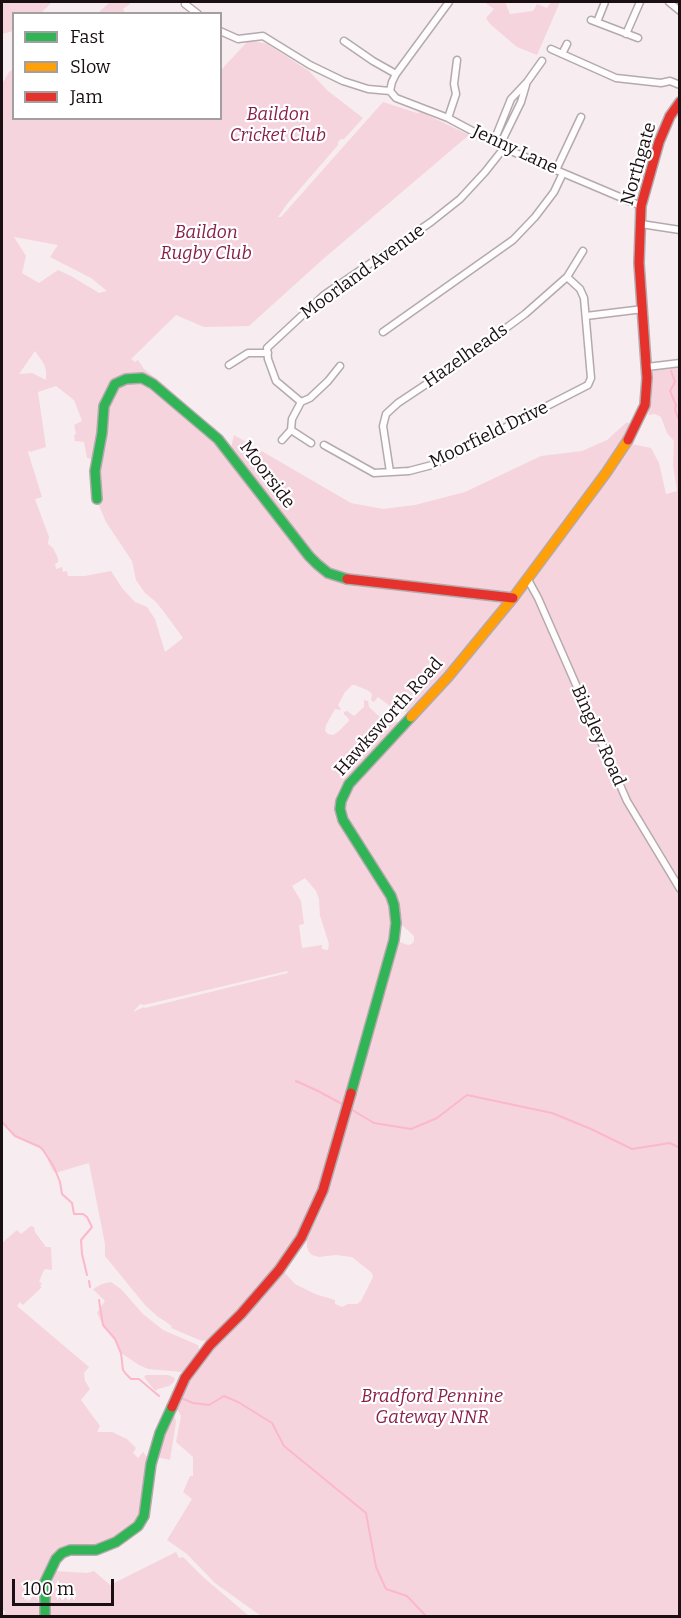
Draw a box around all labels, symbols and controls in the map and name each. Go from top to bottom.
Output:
legend [12,12,222,120]
text: Fast [70,26,105,48]
text: Slow [70,56,110,78]
text: Jam [70,86,103,108]
park label: Baildon Cricket Club [230,104,326,146]
street label: Northgate [617,120,661,208]
street label: Jenny Lane [469,121,561,179]
street label: Moorland Avenue [297,220,429,324]
park label: Baildon Rugby Club [160,222,252,264]
street label: Hazelheads [420,319,512,393]
street label: Moorfield Drive [426,397,552,473]
street label: Moorside [235,437,299,513]
street label: Hawksworth Road [330,654,448,780]
street label: Bingley Road [566,682,630,790]
park label: Bradford Pennine Gateway NNR [361,1386,503,1428]
scale bar [15,1567,117,1605]
text: 100 m [23,1578,74,1600]

